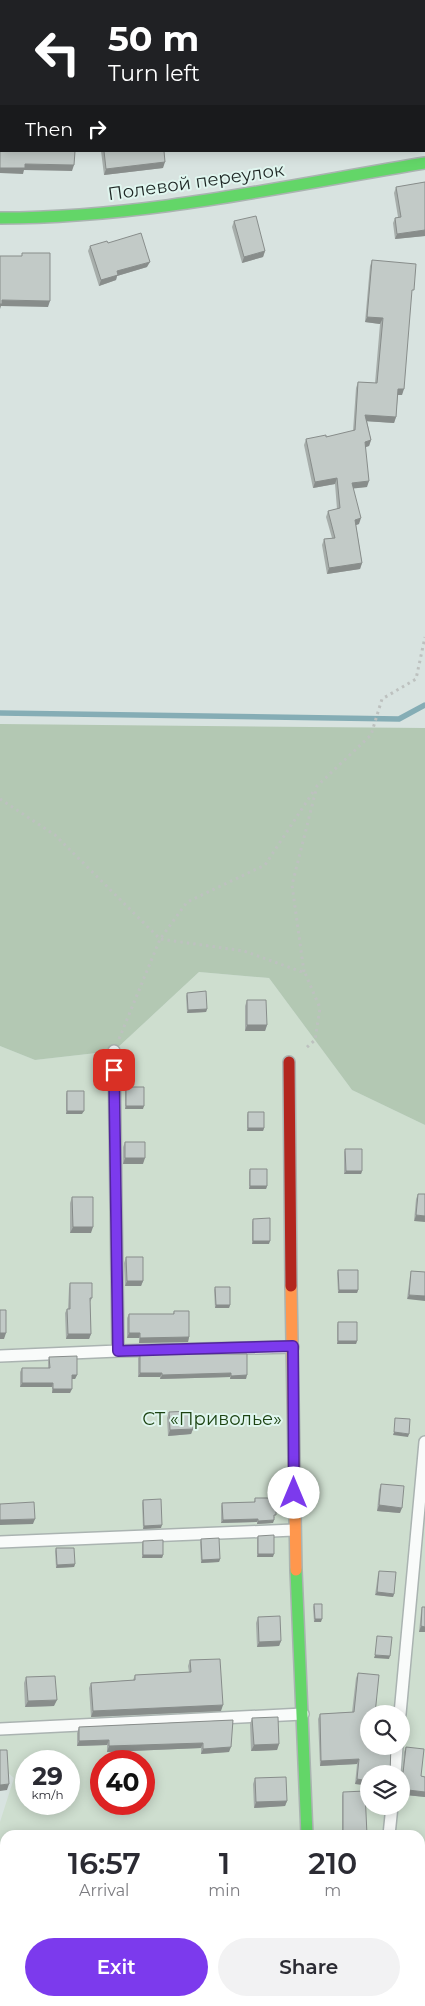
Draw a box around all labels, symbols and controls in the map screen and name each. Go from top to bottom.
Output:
text: 50 m [108,17,199,60]
icon: left [25,20,90,85]
text: Turn left [108,60,200,87]
icon: right [83,115,111,143]
text: Then [25,118,73,141]
street label: Полевой переулок [106,159,286,205]
pin [93,1049,135,1091]
icon: arrive [100,1056,128,1084]
park label: СТ «Приволье» [142,1408,282,1430]
position arrow [267,1466,319,1518]
map controls [360,1705,410,1815]
button: search [360,1705,410,1755]
speed limit sign: 40 [90,1750,155,1815]
text: 29 [32,1761,63,1791]
button: layers [360,1765,410,1815]
text: km/h [31,1787,64,1802]
text: 16:57 [68,1845,141,1882]
text: 1 [219,1845,230,1882]
text: 210 [308,1845,357,1882]
text: Arrival [79,1881,129,1900]
text: min [208,1881,240,1900]
text: m [324,1881,341,1900]
button: Exit [25,1938,208,1996]
button: Share [218,1938,400,1996]

